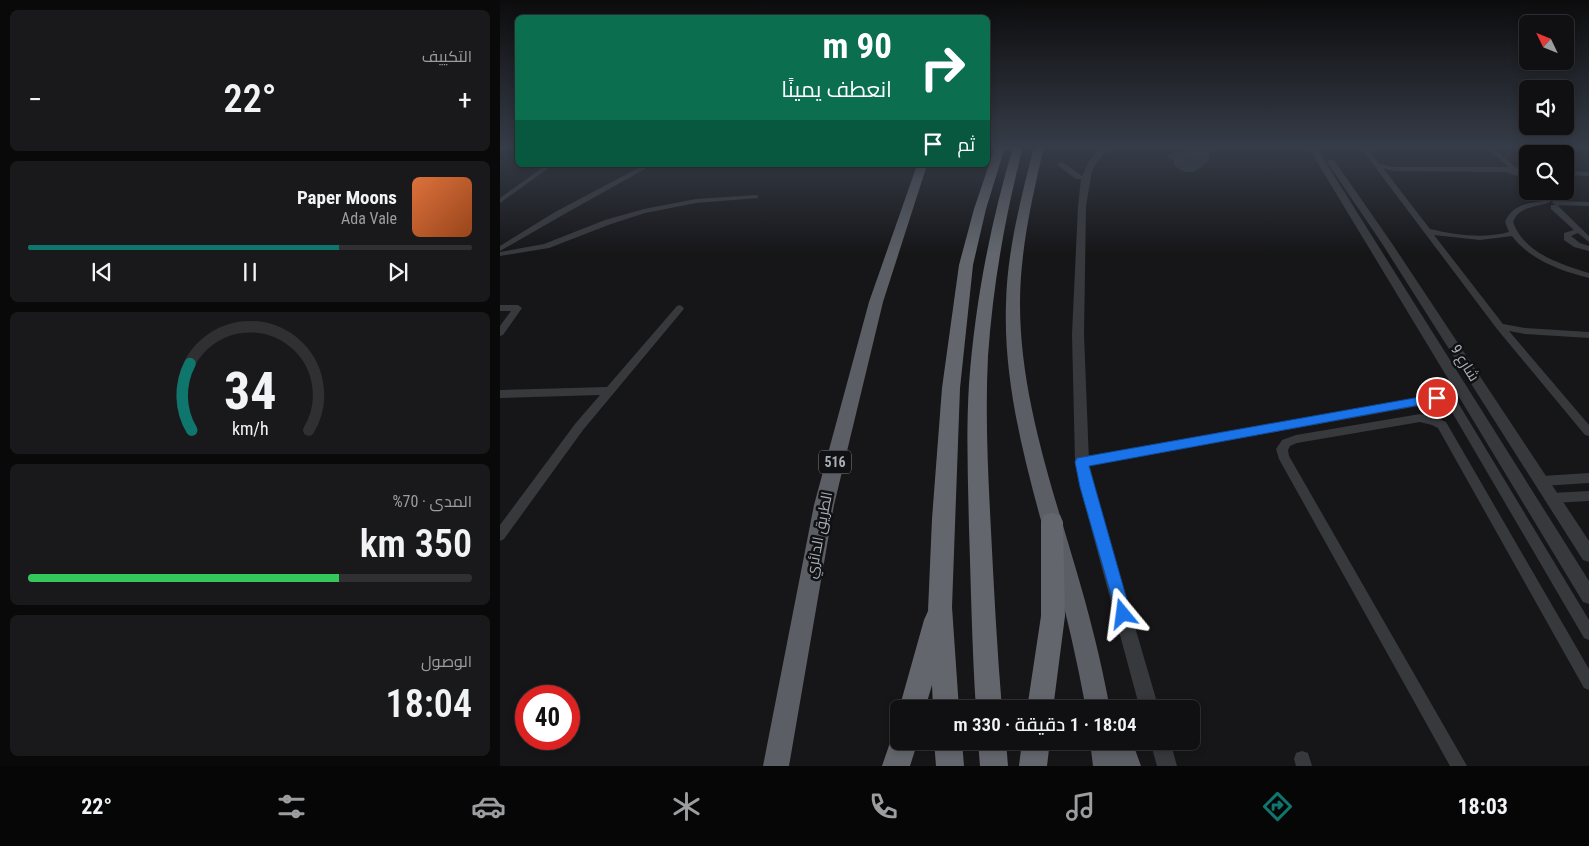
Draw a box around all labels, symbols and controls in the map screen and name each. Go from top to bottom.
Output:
north arrow [1519,15,1574,70]
map controls [1519,15,1574,200]
text: 90 m [823,26,892,67]
icon: right [910,35,975,100]
text: التكييف [422,47,472,66]
text: 22° [224,77,276,121]
text: انعطف يمينًا [781,77,892,102]
button: sound [1519,80,1574,135]
text: − [28,83,42,116]
text: + [458,83,472,116]
icon: arrive [919,130,947,158]
text: ثم [957,133,975,156]
button: search [1519,145,1574,200]
text: Paper Moons [297,186,397,209]
text: Ada Vale [341,209,397,228]
icon: previous [88,258,116,286]
icon: pause [236,258,264,286]
icon: next [384,258,412,286]
street label: شارع 9 [1445,341,1483,386]
text: 34 [224,361,276,422]
pin [1416,377,1458,419]
icon: arrive [1423,384,1451,412]
text: km/h [232,418,268,439]
road number: 516 [819,451,851,474]
street label: الطريق الدائري [802,490,839,581]
text: المدى · 70% [392,492,472,511]
text: 350 km [360,522,472,566]
position arrow [1096,587,1148,639]
text: الوصول [421,652,472,671]
text: 18:04 [386,682,472,726]
speed limit sign: 40 [515,685,580,750]
text: 18:04 · 1 دقيقة · 330 m [954,713,1136,736]
icon: filters [274,789,309,824]
icon: car [471,789,506,824]
icon: climate [669,789,704,824]
icon: phone [866,789,901,824]
icon: music [1063,789,1098,824]
icon: directions [1260,789,1295,824]
text: 22° [81,794,112,819]
text: 18:03 [1457,794,1508,819]

